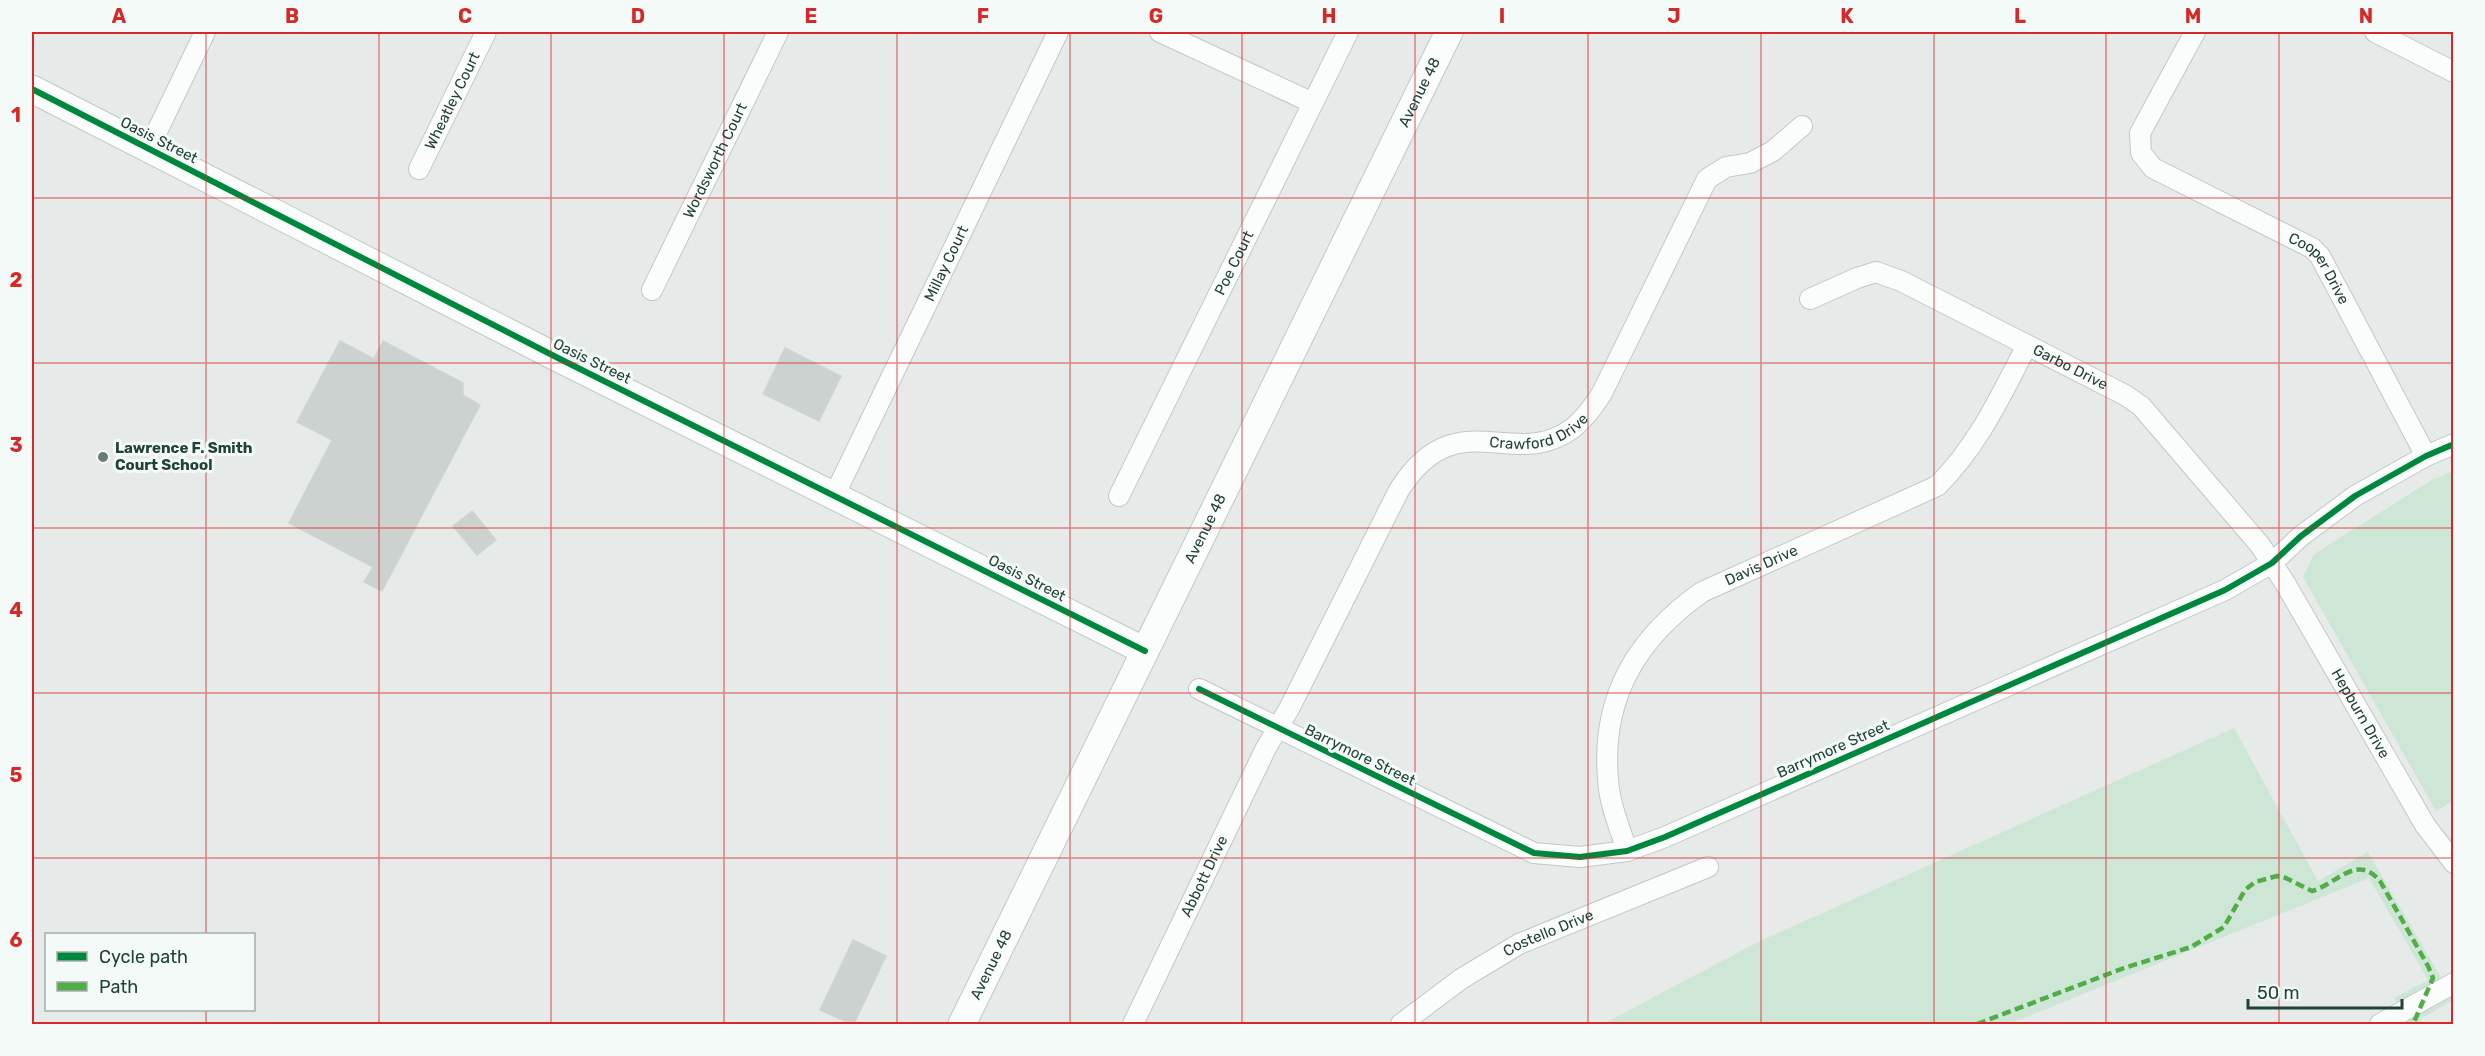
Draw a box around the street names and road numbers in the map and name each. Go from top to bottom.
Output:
street label: Wheatley Court [421,49,484,152]
street label: Avenue 48 [1395,55,1444,130]
street label: Wordsworth Court [679,100,751,221]
street label: Oasis Street [117,113,201,167]
street label: Millay Court [920,223,972,304]
street label: Poe Court [1211,228,1258,298]
street label: Cooper Drive [2286,229,2353,307]
street label: Oasis Street [550,334,634,388]
street label: Garbo Drive [2030,341,2111,394]
street label: Crawford Drive [1489,410,1592,453]
street label: Avenue 48 [1181,491,1230,566]
street label: Davis Drive [1722,541,1800,590]
street label: Oasis Street [985,551,1069,605]
street label: Hepburn Drive [2328,665,2394,762]
street label: Barrymore Street [1774,716,1892,782]
street label: Barrymore Street [1302,720,1418,790]
street label: Abbott Drive [1177,833,1231,920]
street label: Costello Drive [1500,906,1596,960]
street label: Avenue 48 [966,927,1016,1002]

